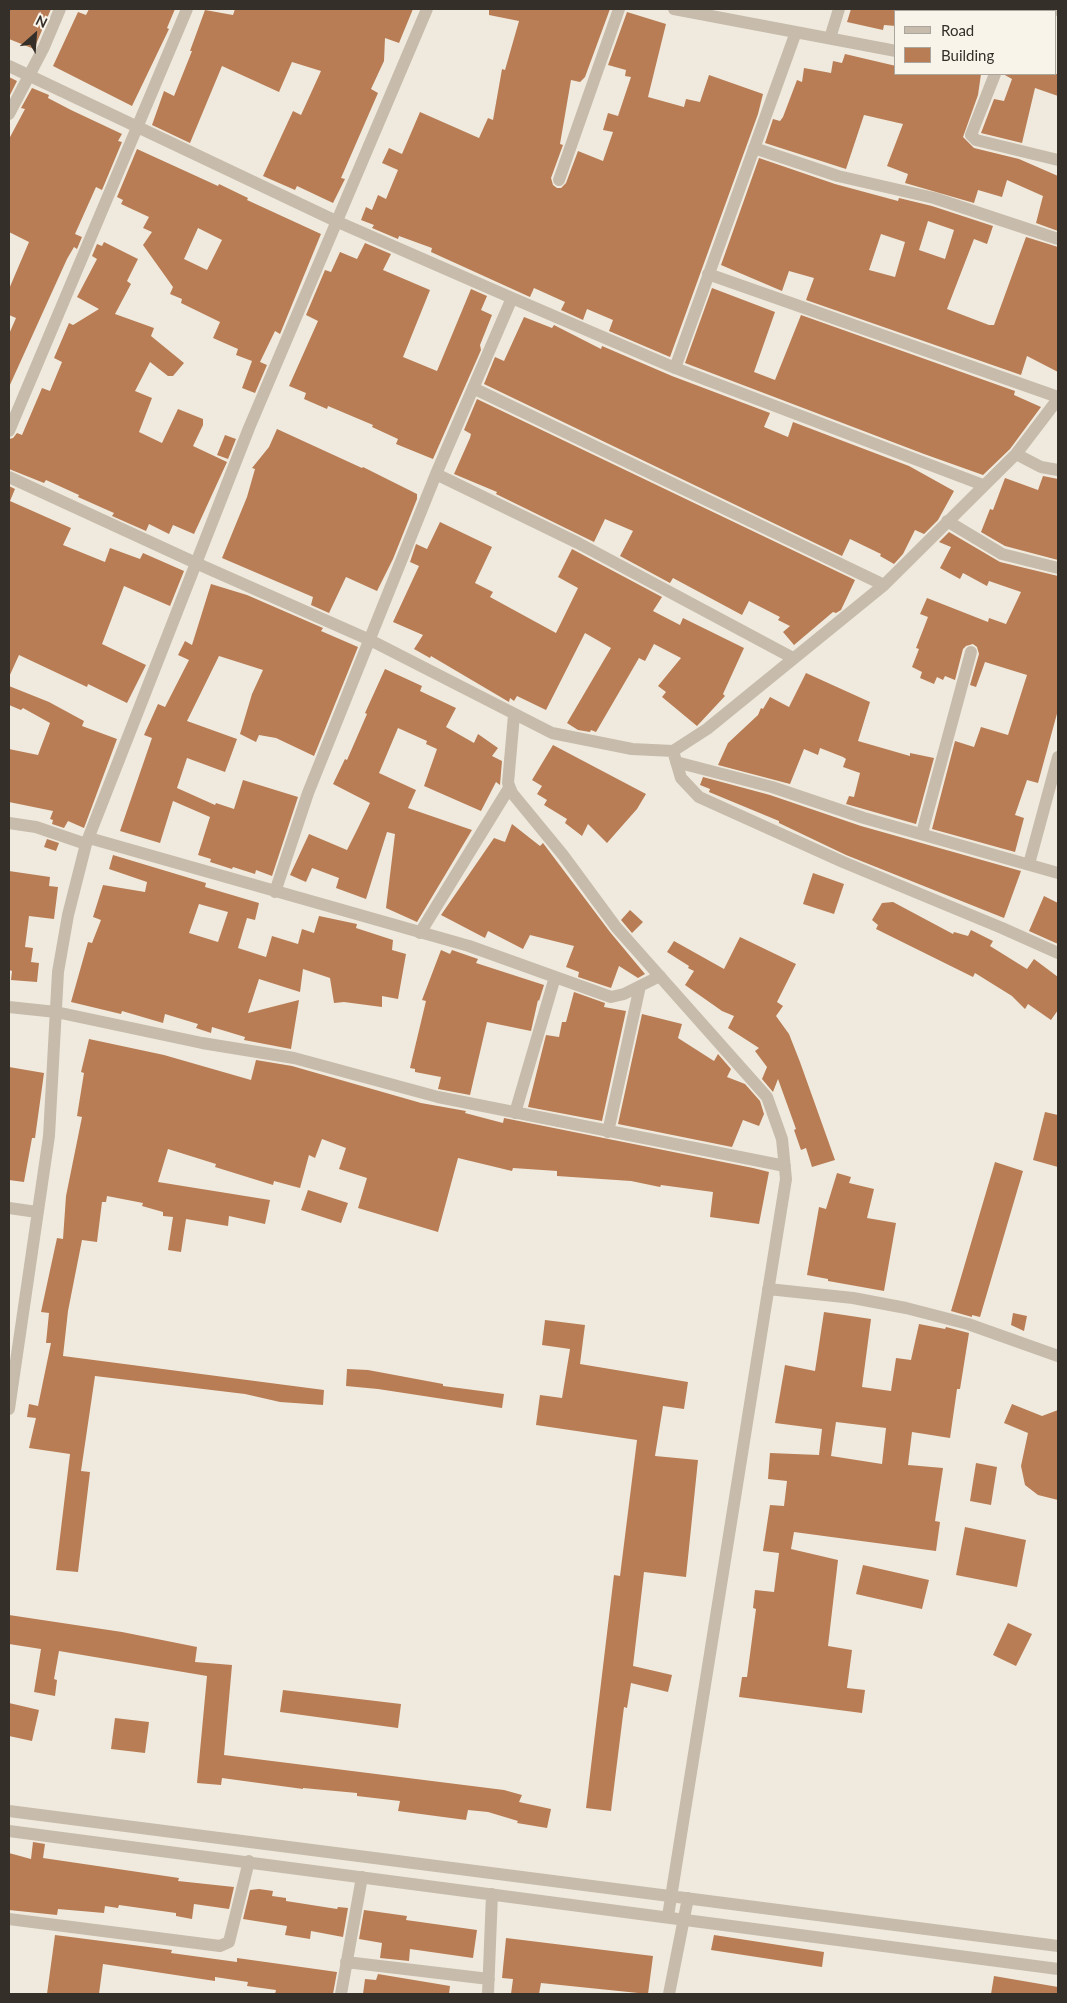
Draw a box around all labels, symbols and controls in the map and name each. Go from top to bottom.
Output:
north arrow [10,10,60,60]
legend [894,10,1057,75]
text: N [33,11,50,31]
text: Road [941,21,974,39]
text: Building [941,46,994,64]

